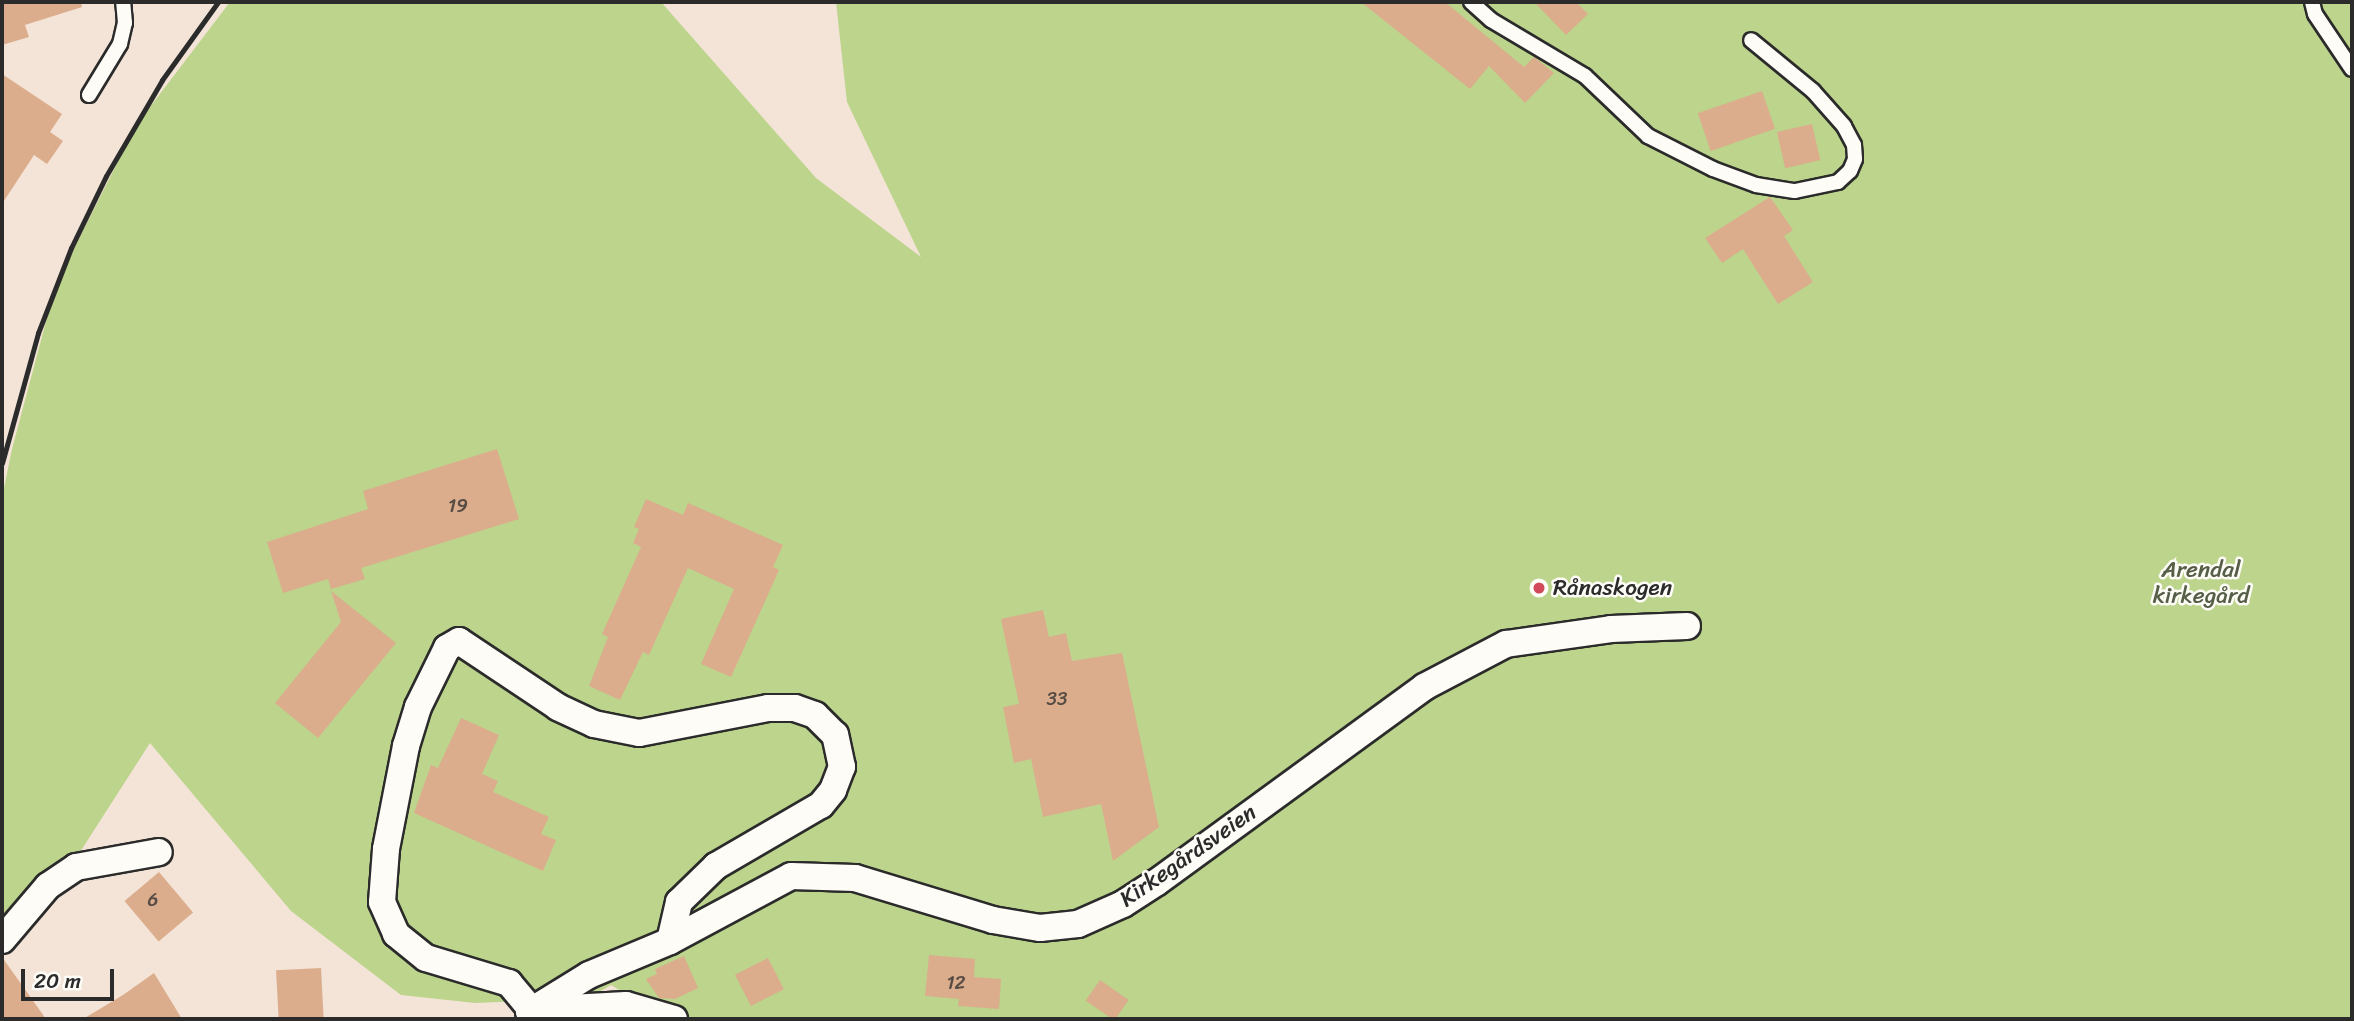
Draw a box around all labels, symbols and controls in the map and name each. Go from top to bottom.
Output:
house number: 19 [448,495,468,517]
park label: Arendal kirkegård [2153,556,2249,610]
place label: Rånaskogen [1553,574,1672,602]
marker: Rånaskogen [1531,580,1547,596]
house number: 33 [1047,688,1067,710]
street label: Kirkegårdsveien [1114,799,1262,913]
house number: 6 [148,889,158,911]
scale bar [24,954,117,998]
text: 20 m [34,962,81,1000]
house number: 12 [946,972,966,994]

